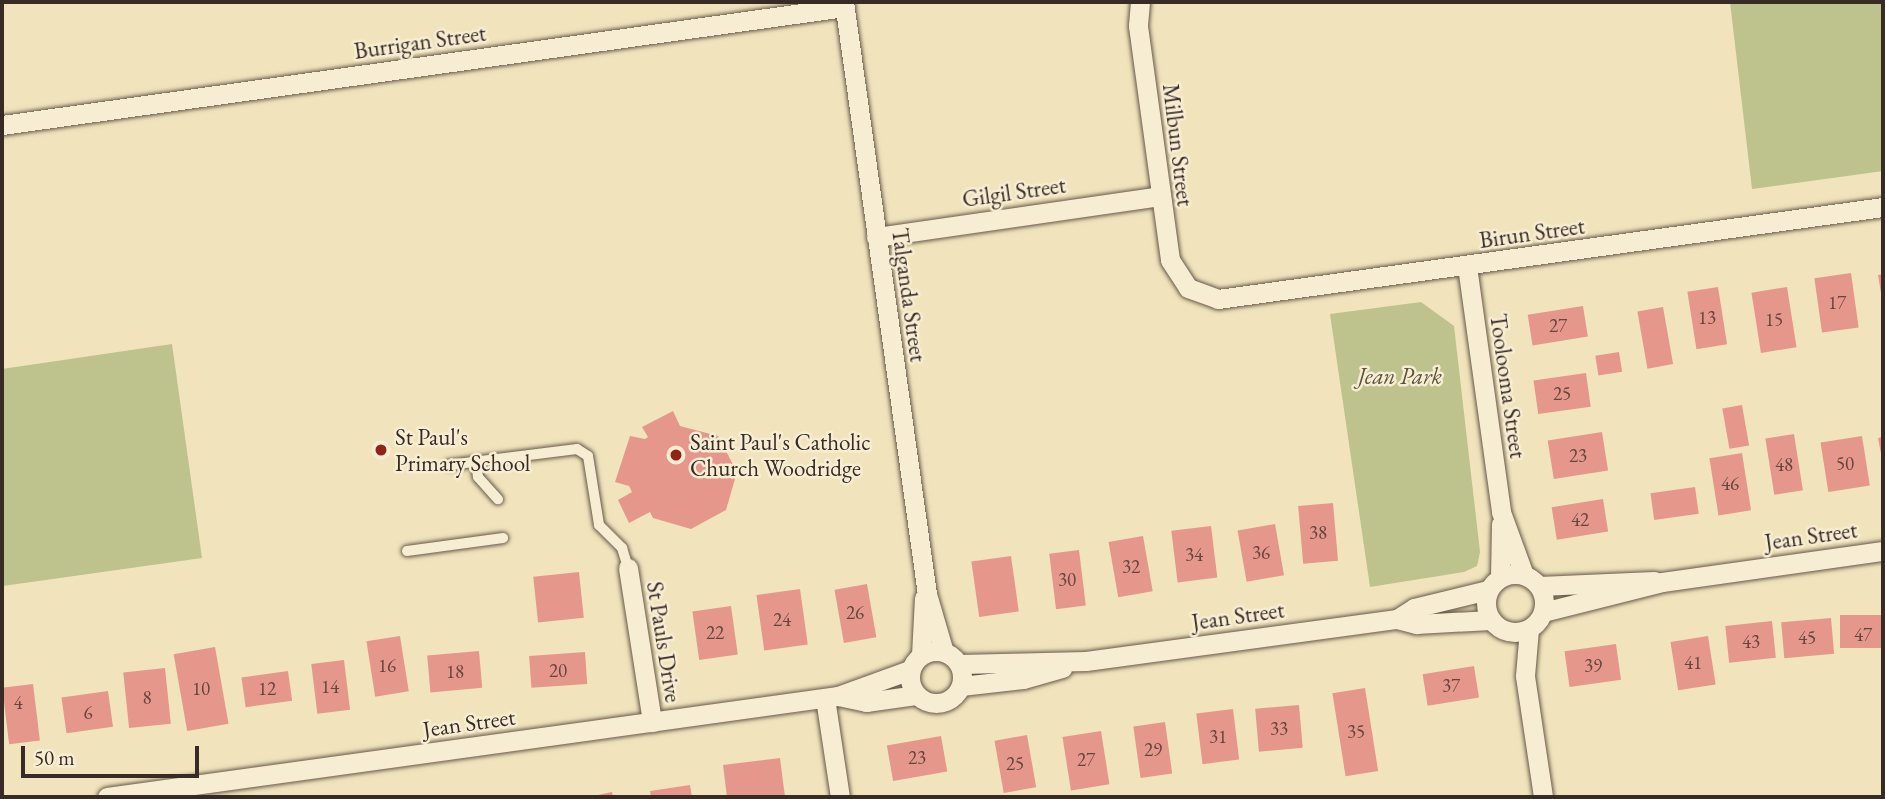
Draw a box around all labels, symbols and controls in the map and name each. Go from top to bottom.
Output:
street label: Burrigan Street [352,19,488,65]
street label: Milbun Street [1157,82,1199,208]
street label: Gilgil Street [960,171,1068,213]
street label: Birun Street [1477,212,1587,254]
street label: Talganda Street [886,226,932,364]
house number: 17 [1828,292,1846,314]
house number: 13 [1698,307,1716,329]
house number: 15 [1765,309,1783,331]
street label: Toolooma Street [1484,312,1532,460]
house number: 27 [1549,315,1567,337]
park label: Jean Park [1358,362,1442,390]
house number: 25 [1553,383,1571,405]
place label: St Paul's Primary School [395,423,530,477]
place label: Saint Paul's Catholic Church Woodridge [690,428,871,482]
marker: St Paul's Primary School [373,442,389,458]
house number: 23 [1569,445,1587,467]
marker: Saint Paul's Catholic Church Woodridge [668,447,684,463]
house number: 50 [1836,453,1854,475]
house number: 48 [1775,454,1793,476]
house number: 46 [1721,473,1739,495]
house number: 42 [1571,509,1589,531]
street label: Jean Street [1763,516,1859,556]
house number: 38 [1309,522,1327,544]
house number: 36 [1252,542,1270,564]
house number: 34 [1185,544,1203,566]
house number: 32 [1122,556,1140,578]
house number: 30 [1058,569,1076,591]
street label: St Pauls Drive [641,580,687,704]
street label: Jean Street [1190,596,1286,636]
house number: 26 [846,602,864,624]
house number: 24 [773,609,791,631]
house number: 22 [706,622,724,644]
house number: 47 [1854,624,1872,646]
house number: 45 [1798,627,1816,649]
house number: 43 [1742,631,1760,653]
house number: 41 [1684,652,1702,674]
house number: 16 [378,655,396,677]
house number: 39 [1584,655,1602,677]
house number: 20 [549,660,567,682]
house number: 18 [446,661,464,683]
house number: 37 [1442,675,1460,697]
house number: 14 [321,676,339,698]
house number: 10 [192,678,210,700]
house number: 12 [258,678,276,700]
house number: 8 [142,687,152,709]
house number: 4 [13,692,23,714]
house number: 6 [83,702,93,724]
street label: Jean Street [421,703,517,743]
house number: 33 [1270,718,1288,740]
house number: 35 [1347,721,1365,743]
house number: 31 [1209,726,1227,748]
scale bar [24,732,203,776]
house number: 29 [1144,739,1162,761]
text: 50 m [34,744,75,771]
house number: 23 [908,747,926,769]
house number: 27 [1077,749,1095,771]
house number: 25 [1006,753,1024,775]

